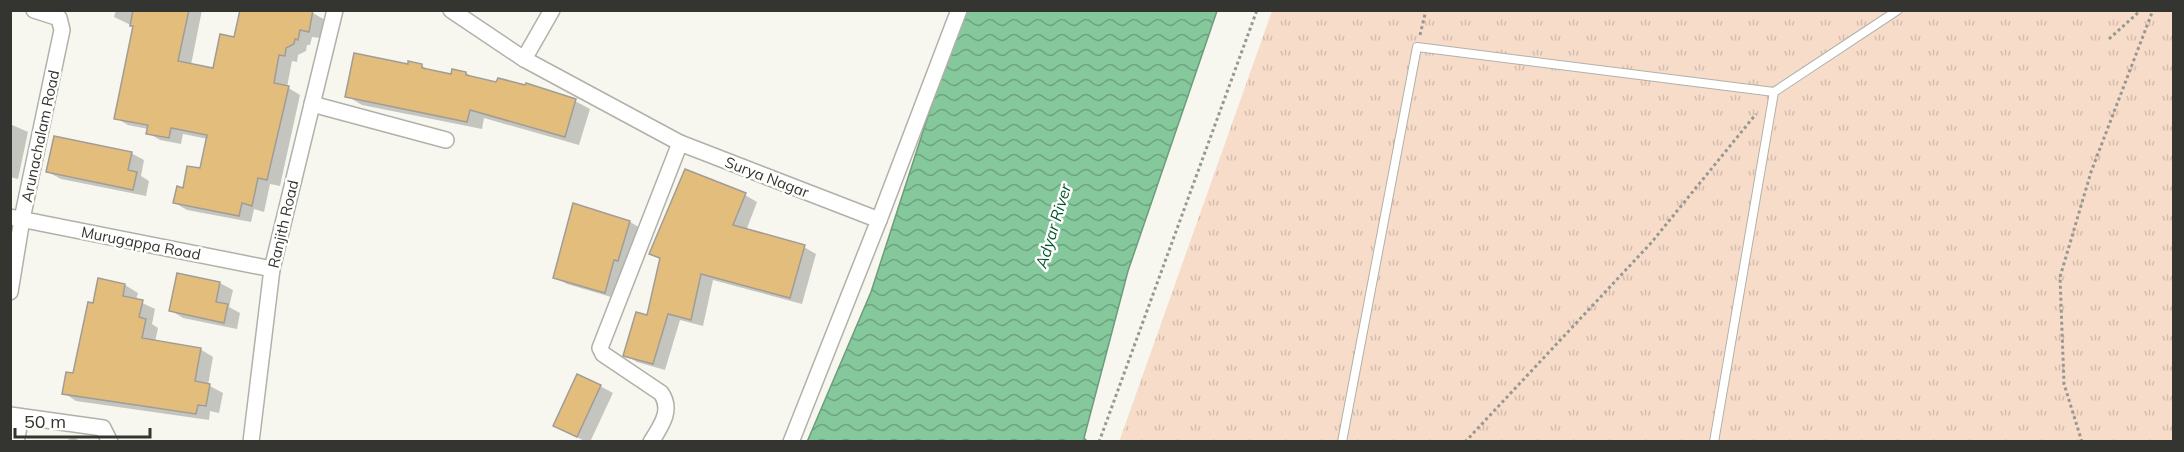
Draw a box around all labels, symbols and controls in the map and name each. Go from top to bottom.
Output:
street label: Arunachalam Road [17,68,63,204]
street label: Surya Nagar [722,152,812,202]
street label: Ranjith Road [264,178,302,270]
water label: Adyar River [1030,180,1076,271]
street label: Murugappa Road [80,222,202,264]
scale bar [15,401,150,439]
text: 50 m [24,410,66,433]

